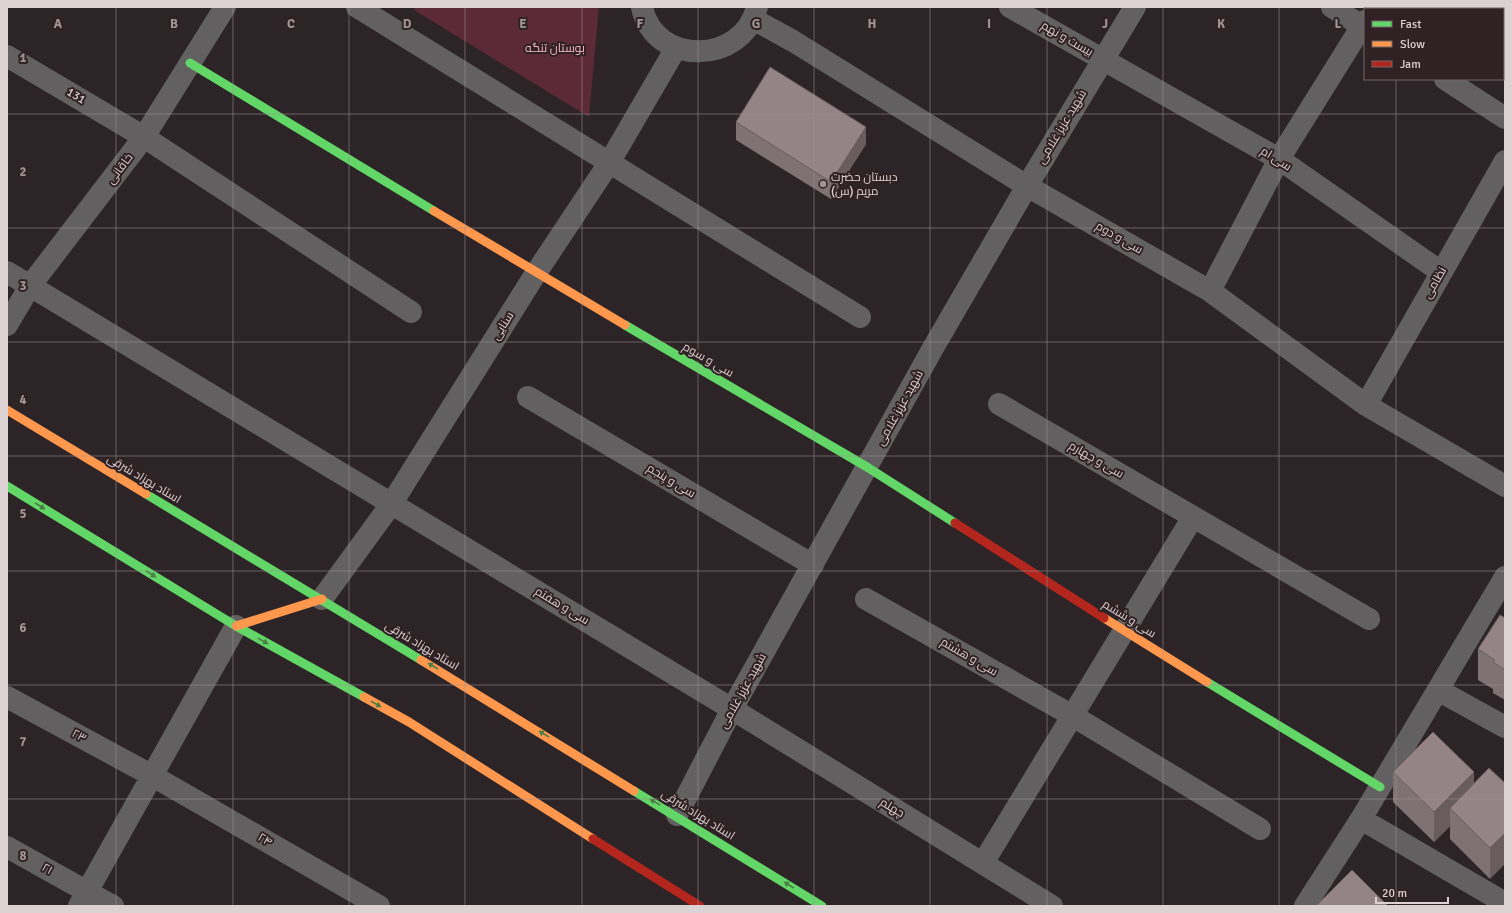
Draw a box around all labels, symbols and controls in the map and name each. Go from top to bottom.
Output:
legend [1364,8,1504,80]
text: A [54,16,63,32]
text: B [170,16,178,32]
text: C [287,16,295,32]
text: D [403,16,412,32]
text: E [519,16,527,32]
text: F [637,16,644,32]
text: G [752,16,760,32]
text: H [868,16,876,32]
text: I [987,16,991,32]
text: J [1102,16,1108,32]
text: K [1217,16,1225,32]
text: L [1335,16,1342,32]
text: Fast [1400,17,1421,32]
street label: بیست و نهم [1038,18,1096,60]
text: Slow [1400,37,1425,52]
park label: بوستان تنگه [525,41,585,56]
text: 1 [19,50,27,66]
text: Jam [1400,57,1421,72]
street label: 131 [64,85,88,107]
street label: شهید عزیز غلامی [1034,87,1090,167]
street label: سی ام [1258,144,1294,174]
street label: خاقانی [104,151,136,187]
text: 2 [19,164,27,180]
place label: دبستان حضرت مریم (س) [831,170,898,199]
marker: دبستان حضرت مریم (س) [818,179,828,189]
street label: سی و دوم [1093,218,1145,258]
street label: نظامی [1420,265,1450,301]
text: 3 [19,278,27,294]
street label: سنایی [488,309,518,343]
street label: سی و سوم [680,339,736,381]
street label: شهید عزیز غلامی [873,368,927,448]
text: 4 [19,392,27,408]
street label: سی و چهارم [1065,438,1126,483]
street label: استاد بهزاد شرقی [104,451,184,507]
street label: سی و پنجم [643,461,698,502]
one-way arrow [34,503,46,510]
text: 5 [19,506,27,522]
one-way arrow [145,571,157,578]
street label: سی و هفتم [532,584,592,628]
street label: سی و ششم [1099,597,1159,641]
street label: استاد بهزاد شرقی [382,618,462,674]
text: 6 [19,620,27,636]
street label: سی و هشتم [938,635,1000,679]
one-way arrow [257,638,268,644]
street label: شهید عزیز غلامی [716,651,770,731]
one-way arrow [427,663,439,670]
one-way arrow [370,701,382,707]
street label: ۲۳ [69,726,89,746]
one-way arrow [539,730,549,738]
text: 7 [19,734,27,750]
street label: استاد بهزاد شرقی [658,786,738,844]
street label: چهلم [876,795,907,822]
one-way arrow [649,798,661,805]
street label: ۲۴ [255,830,275,850]
text: 8 [19,848,27,864]
street label: ۲۱ [39,860,55,878]
scale bar [1376,879,1448,905]
one-way arrow [783,882,795,889]
text: 20 m [1382,886,1407,901]

